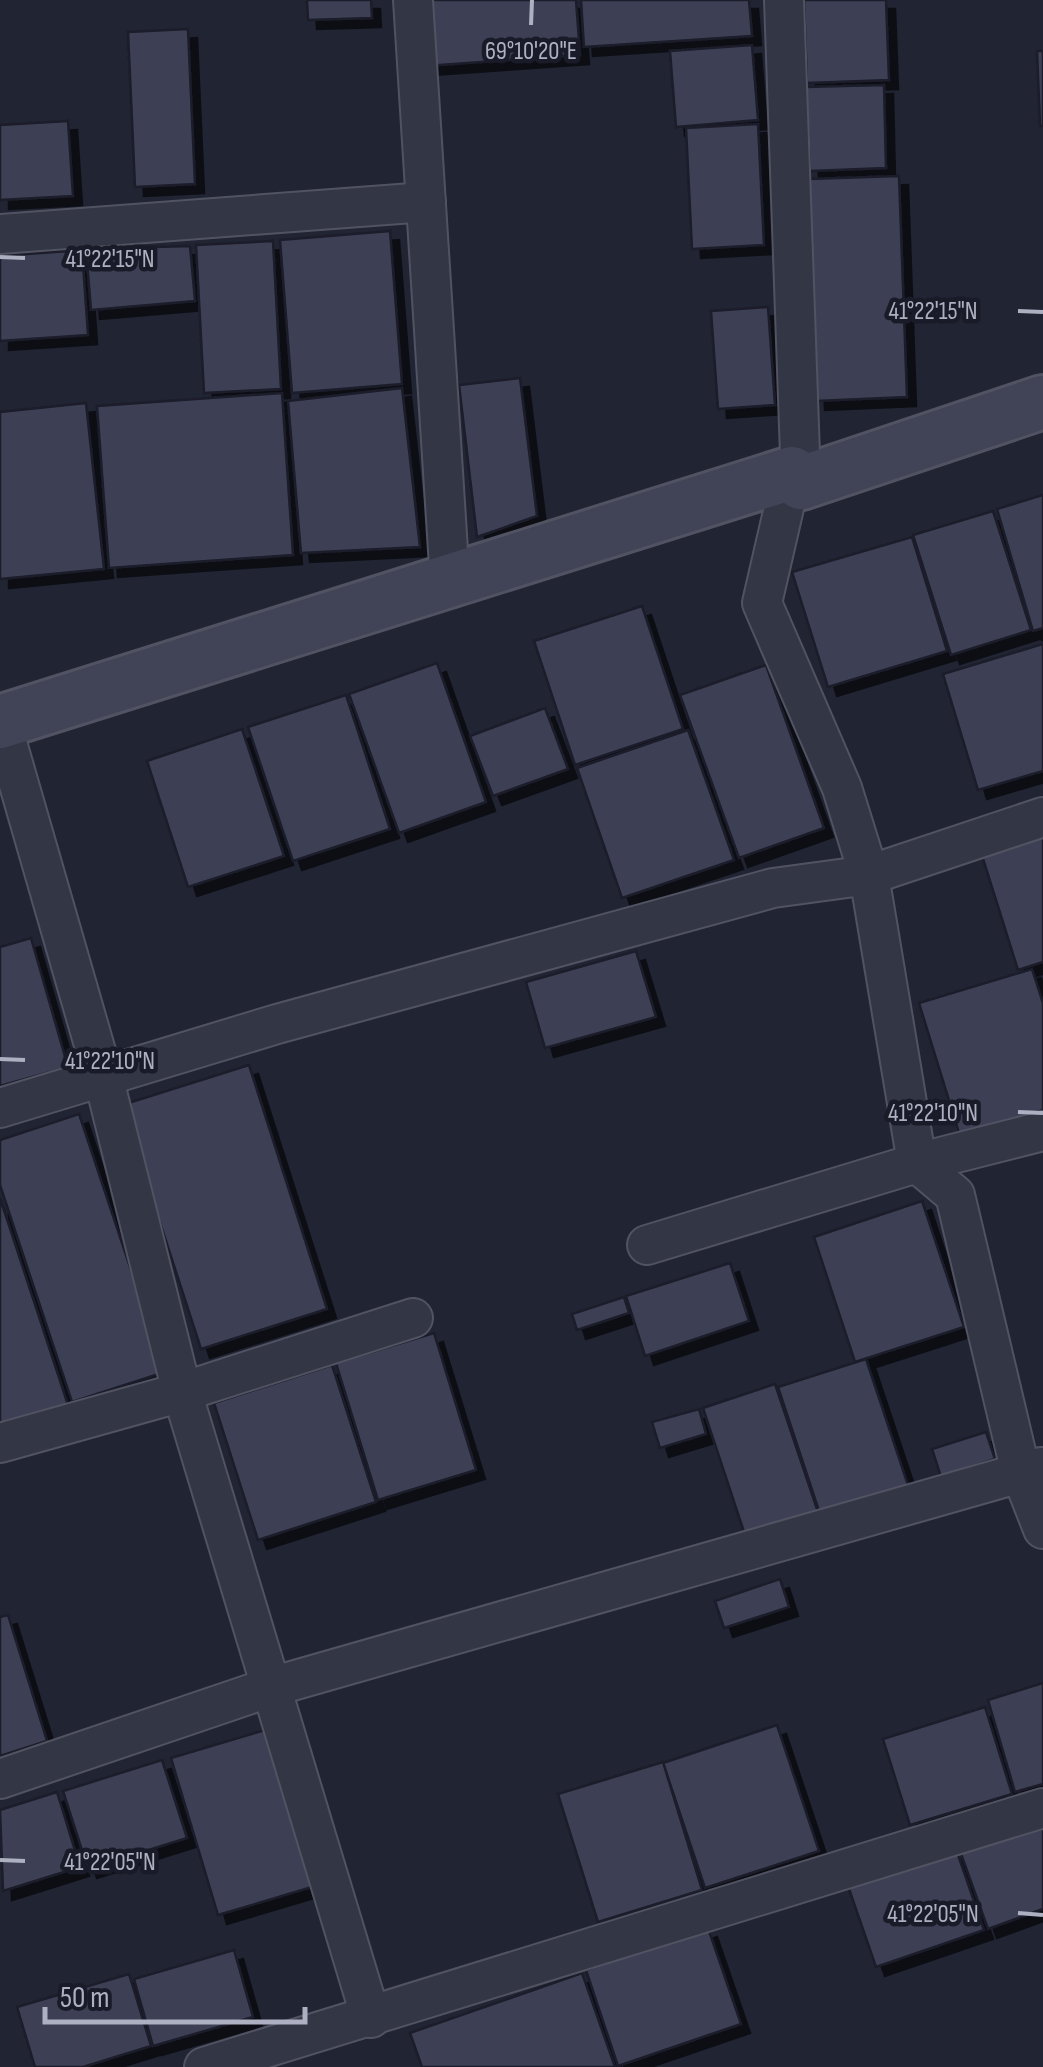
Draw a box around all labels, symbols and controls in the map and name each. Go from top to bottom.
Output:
text: 69°10'20"E [485,36,577,67]
text: 41°22'15"N [66,244,154,275]
text: 41°22'15"N [889,296,977,327]
text: 41°22'10"N [65,1046,155,1077]
text: 41°22'10"N [888,1098,978,1129]
text: 41°22'05"N [64,1847,156,1878]
text: 41°22'05"N [887,1899,979,1930]
scale bar [45,1962,305,2024]
text: 50 m [60,1980,109,2016]

